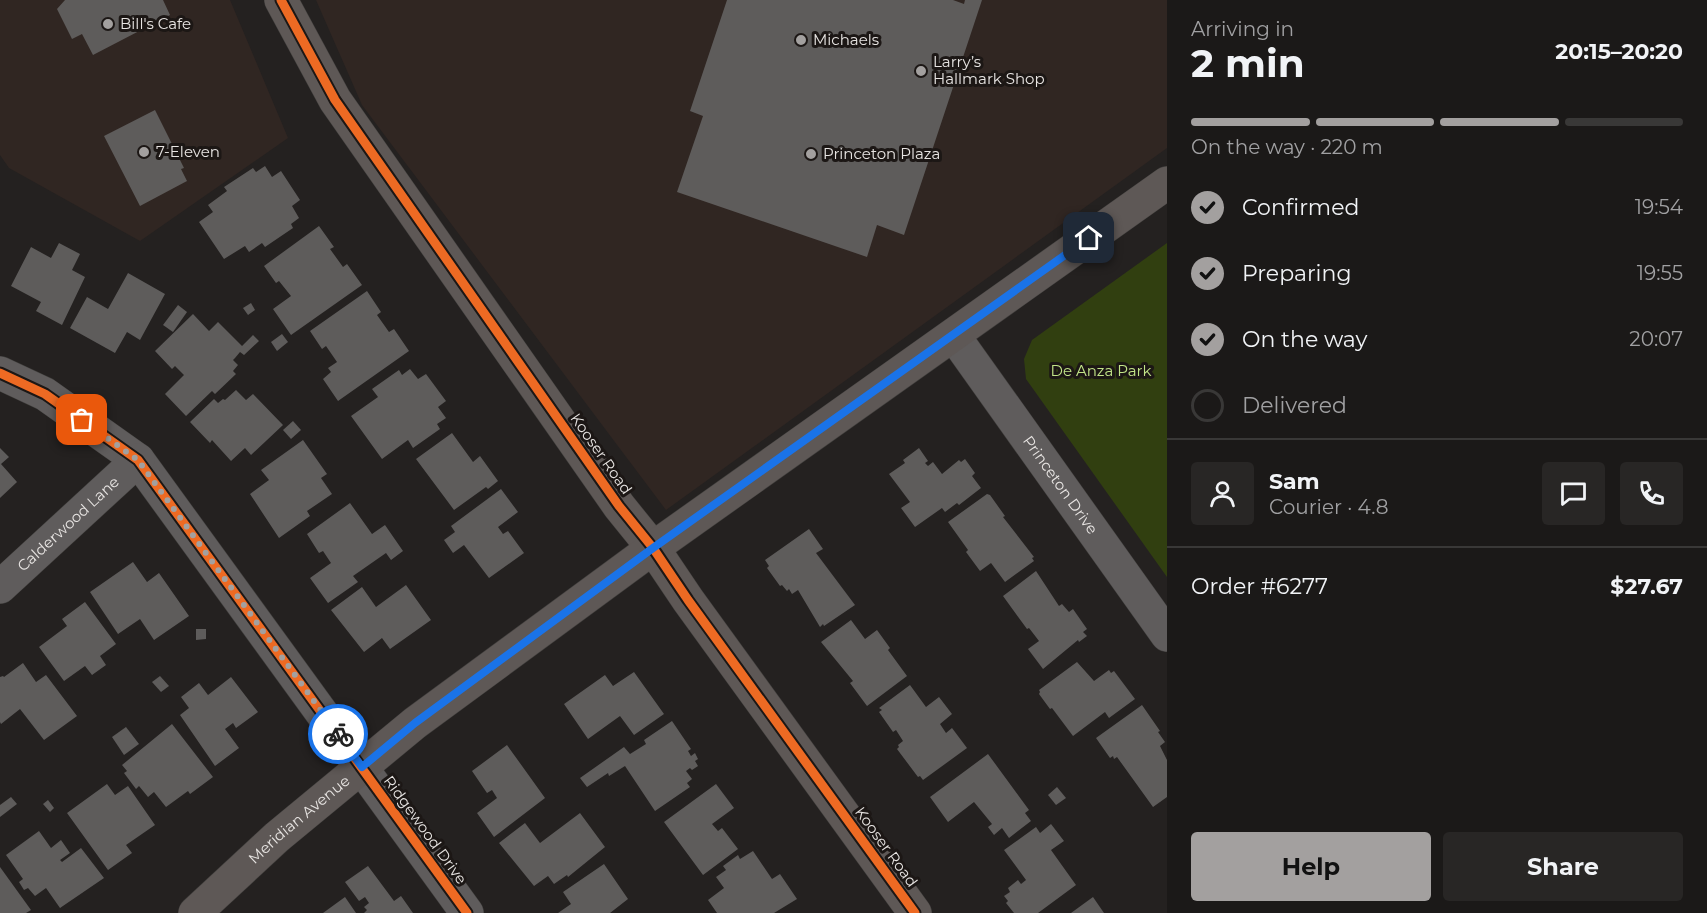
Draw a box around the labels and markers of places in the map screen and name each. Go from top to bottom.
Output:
place label: Bill's Cafe [120,14,191,33]
marker: Bill's Cafe [101,17,115,31]
place label: Michaels [813,30,879,49]
marker: Michaels [794,33,808,47]
place label: Larry’s Hallmark Shop [933,52,1045,88]
marker: Larry’s Hallmark Shop [914,64,928,78]
place label: 7-Eleven [156,142,220,161]
place label: Princeton Plaza [823,144,940,163]
marker: 7-Eleven [137,145,151,159]
marker: Princeton Plaza [804,147,818,161]
pin [1063,212,1114,263]
pin [56,394,107,445]

